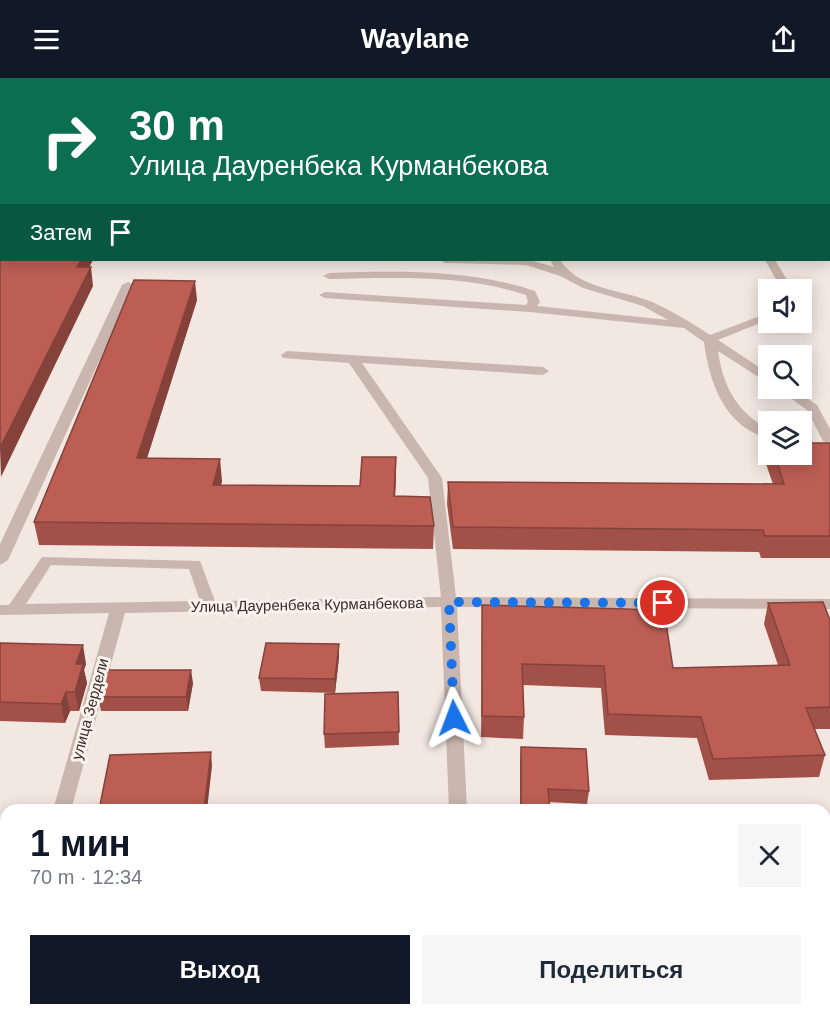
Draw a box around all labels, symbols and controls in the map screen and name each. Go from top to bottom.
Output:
icon: menu [30,23,63,56]
icon: share [767,23,800,56]
text: Waylane [361,24,469,54]
icon: right [30,102,108,180]
text: 30 m [129,102,225,149]
text: Улица Дауренбека Курманбекова [129,151,548,181]
icon: arrive [104,216,137,249]
text: Затем [30,220,92,245]
map controls [758,279,812,465]
button: sound [758,279,812,333]
button: search [758,345,812,399]
button: layers [758,411,812,465]
pin [637,577,688,628]
icon: arrive [646,586,679,619]
street label: Улица Дауренбека Курманбекова [190,594,424,615]
street label: улица Зердели [68,656,111,762]
position arrow [422,686,486,750]
text: 1 мин [30,823,131,864]
button: close [738,824,801,887]
text: 70 m · 12:34 [30,866,142,888]
button: Выход [30,935,410,1004]
button: Поделиться [422,935,801,1004]

